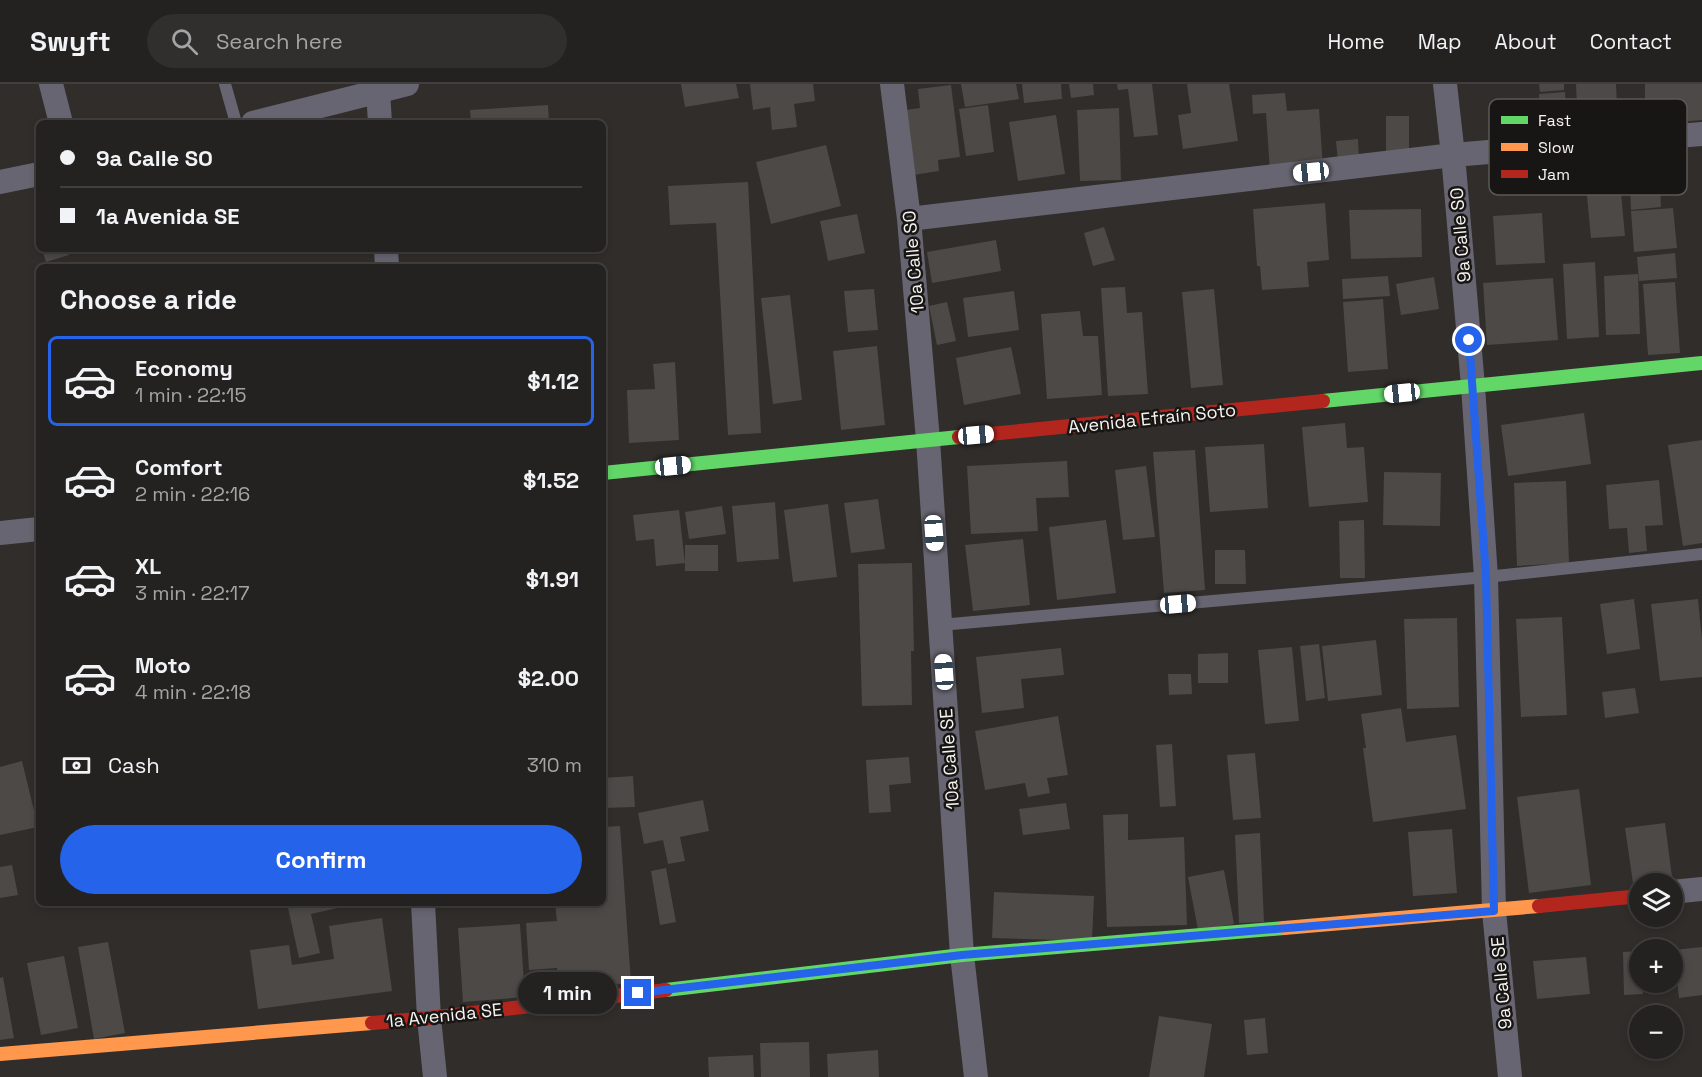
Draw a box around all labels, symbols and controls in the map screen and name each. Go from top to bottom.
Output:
search box [147,14,567,68]
text: Swyft [30,23,111,59]
icon: search [168,25,201,58]
text: Search here [216,27,343,55]
text: Home [1327,28,1385,55]
text: Map [1418,28,1462,55]
text: About [1495,28,1557,55]
text: Contact [1590,28,1672,55]
legend [1489,99,1687,195]
text: Fast [1538,110,1571,131]
text: Slow [1538,137,1574,158]
text: 9a Calle SO [96,144,213,172]
car [1292,161,1330,183]
text: Jam [1538,164,1570,185]
street label: 9a Calle SO [1444,187,1476,283]
text: 1a Avenida SE [96,202,239,230]
street label: 10a Calle SO [897,210,929,314]
text: Choose a ride [60,282,237,317]
route start [1455,326,1482,353]
icon: car [63,354,117,408]
text: Economy [135,354,233,382]
text: $1.12 [527,367,579,395]
text: 1 min · 22:15 [135,382,246,408]
car [1383,382,1421,404]
street label: Avenida Efraín Soto [1067,398,1237,438]
car [957,424,995,446]
icon: car [63,453,117,507]
text: Comfort [135,453,223,481]
car [654,455,692,477]
text: $1.52 [523,466,579,494]
text: 2 min · 22:16 [135,481,250,507]
car [924,514,944,552]
icon: car [63,552,117,606]
text: XL [135,552,161,580]
text: $1.91 [526,565,579,593]
text: 3 min · 22:17 [135,580,249,606]
car [1159,593,1197,615]
icon: car [63,651,117,705]
text: Moto [135,651,191,679]
car [934,653,954,691]
text: $2.00 [518,664,579,692]
text: 4 min · 22:18 [135,679,251,705]
street label: 10a Calle SE [934,708,964,810]
icon: cash [60,749,93,782]
text: Cash [108,751,160,779]
text: 310 m [527,752,582,778]
button: Confirm [60,825,582,894]
map controls [1629,873,1683,1059]
button: layers [1629,873,1683,927]
street label: 9a Calle SE [1485,936,1517,1030]
button: + [1629,939,1683,993]
callout: 1 min [518,972,617,1014]
route end [624,979,651,1006]
text: 1 min [543,980,592,1006]
street label: 1a Avenida SE [385,997,503,1033]
button: − [1629,1005,1683,1059]

